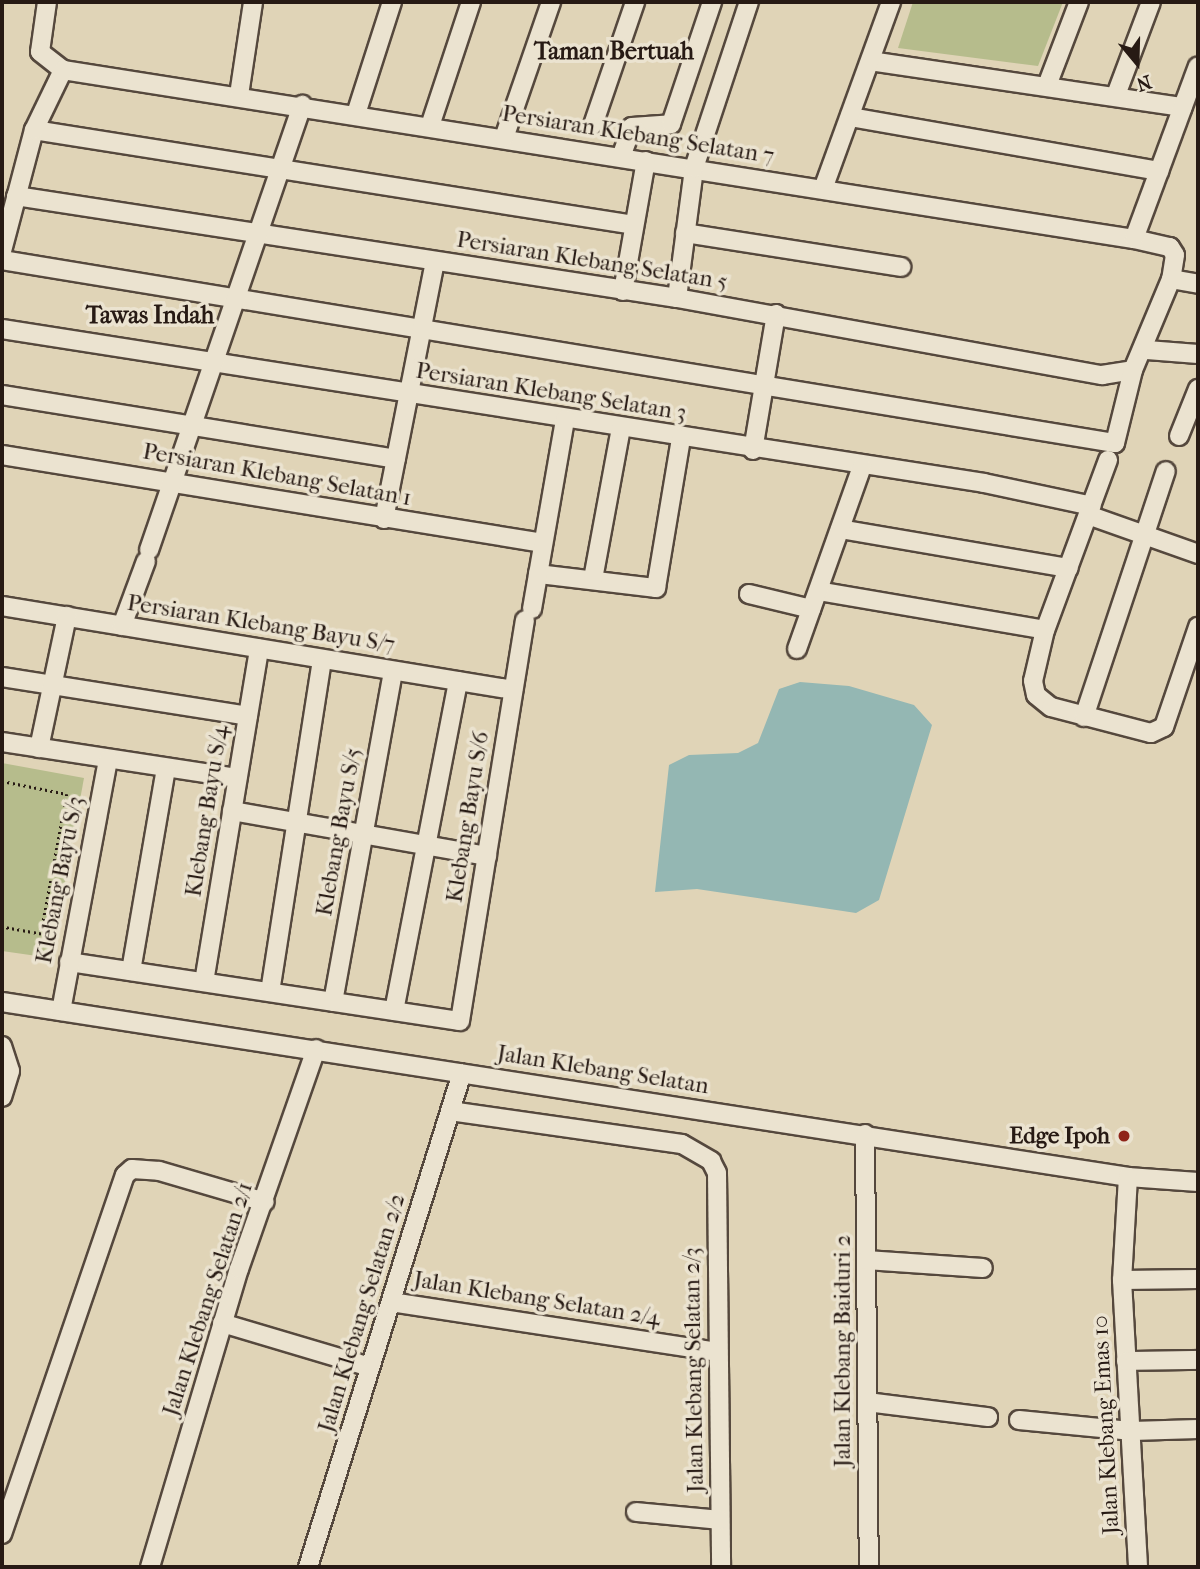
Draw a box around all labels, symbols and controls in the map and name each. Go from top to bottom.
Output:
north arrow [1102,28,1172,98]
district label: Taman Bertuah [534,38,694,66]
text: N [1133,70,1154,96]
street label: Persiaran Klebang Selatan 7 [500,100,776,170]
street label: Persiaran Klebang Selatan 5 [455,226,729,296]
district label: Tawas Indah [86,302,214,330]
street label: Persiaran Klebang Selatan 3 [414,357,688,427]
street label: Persiaran Klebang Selatan 1 [141,438,413,512]
street label: Persiaran Klebang Bayu S/7 [125,589,397,659]
street label: Klebang Bayu S/4 [180,723,234,899]
street label: Klebang Bayu S/6 [441,729,495,905]
street label: Klebang Bayu S/5 [311,746,367,918]
street label: Klebang Bayu S/3 [30,794,90,966]
street label: Jalan Klebang Selatan [495,1040,711,1100]
place label: Edge Ipoh [1009,1122,1110,1150]
marker: Edge Ipoh [1116,1128,1132,1144]
street label: Jalan Klebang Selatan 2/1 [157,1178,259,1420]
street label: Jalan Klebang Selatan 2/2 [313,1190,411,1436]
street label: Jalan Klebang Baiduri 2 [829,1235,857,1467]
street label: Jalan Klebang Selatan 2/3 [678,1247,710,1493]
street label: Jalan Klebang Selatan 2/4 [412,1266,662,1332]
street label: Jalan Klebang Emas 10 [1086,1315,1126,1535]

